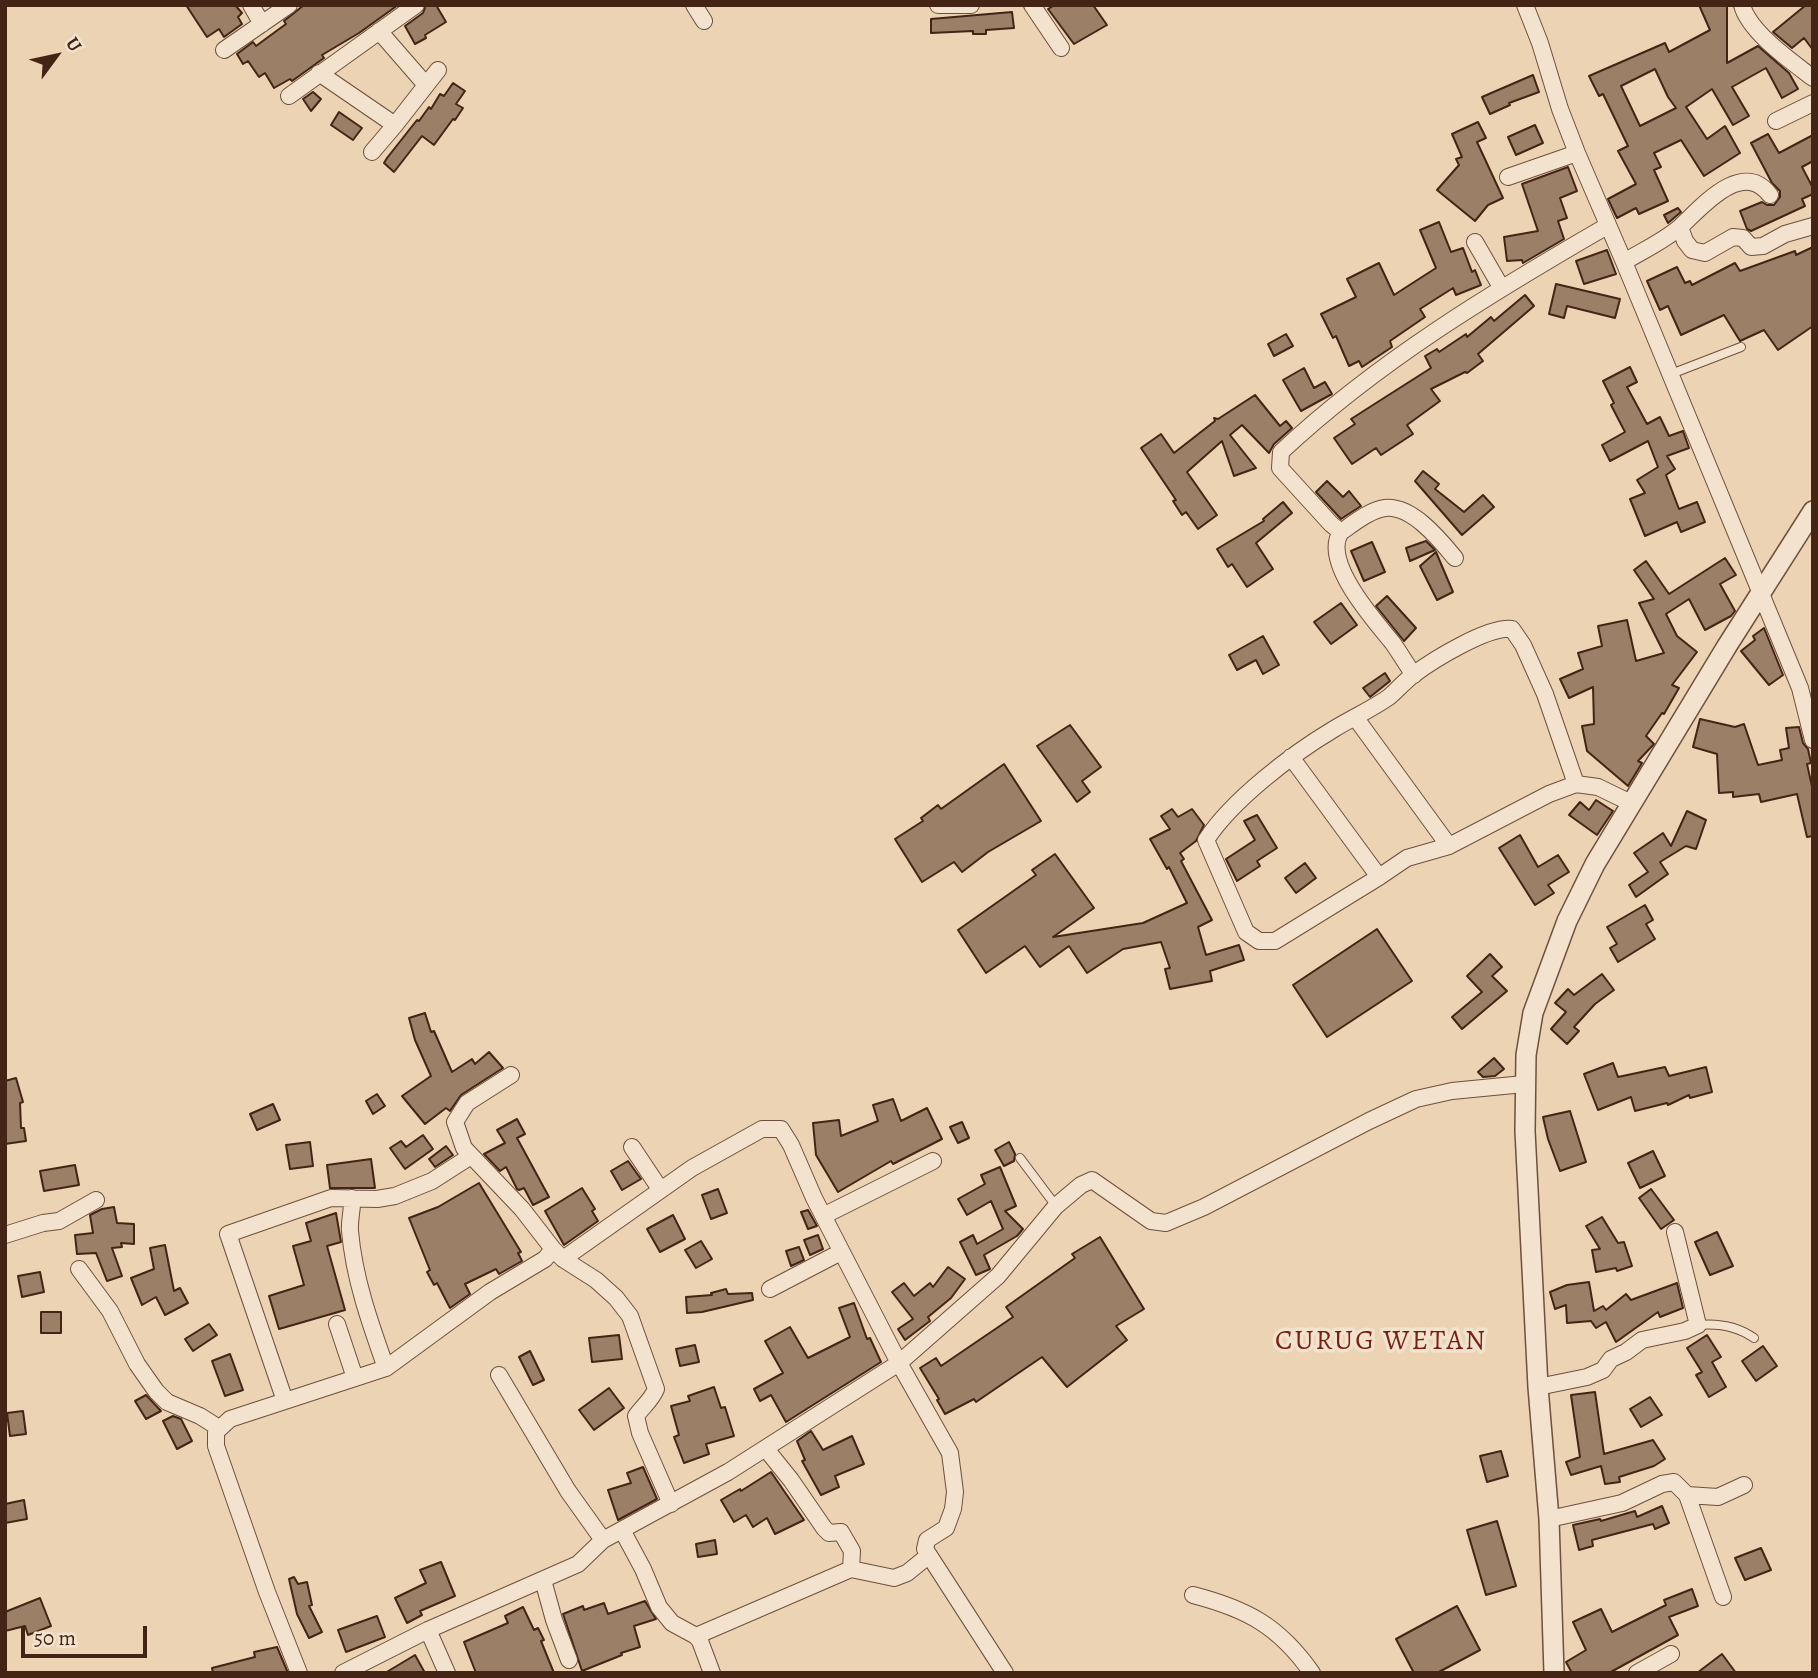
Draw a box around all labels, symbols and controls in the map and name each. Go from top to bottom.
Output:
north arrow [21,21,91,91]
text: U [59,32,88,57]
district label: CURUG WETAN [1276,1325,1486,1359]
scale bar [24,1612,150,1656]
text: 50 m [34,1624,76,1652]

